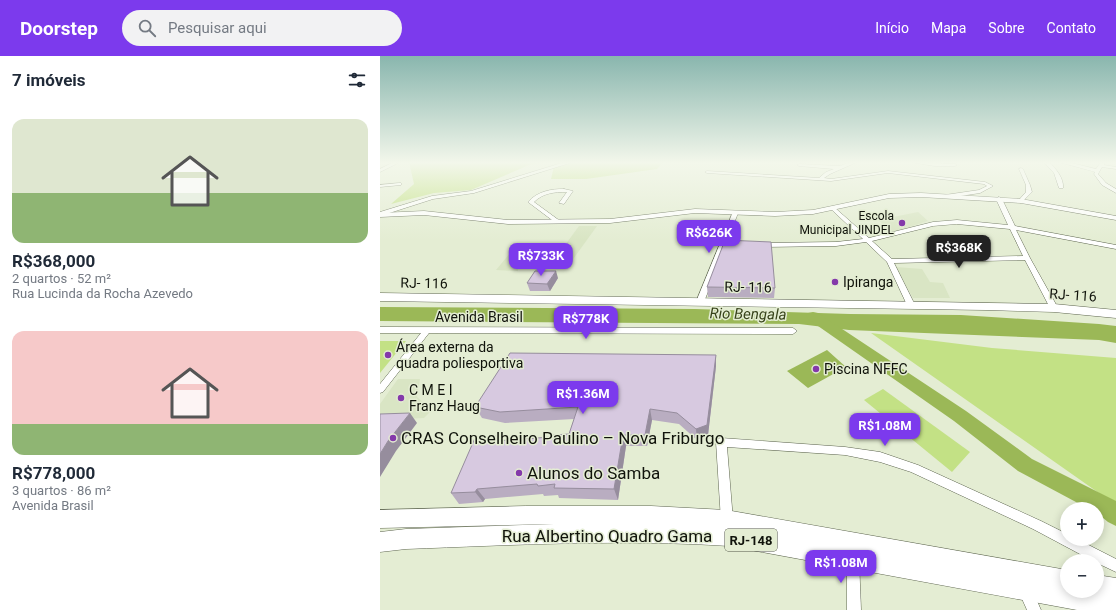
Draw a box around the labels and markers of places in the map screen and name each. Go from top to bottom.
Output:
place label: Escola Municipal JINDEL [799,209,895,237]
marker: Escola Municipal JINDEL [897,218,907,228]
pin: R$626K [676,220,742,254]
pin: R$368K [926,235,992,269]
pin: R$733K [508,243,574,277]
place label: Ipiranga [843,274,893,290]
marker: Ipiranga [830,277,840,287]
pin: R$778K [553,306,619,340]
place label: Área externa da quadra poliesportiva [396,338,523,371]
marker: Área externa da quadra poliesportiva [383,350,393,360]
place label: Piscina NFFC [824,361,908,377]
marker: Piscina NFFC [811,364,821,374]
pin: R$1.36M [546,381,620,415]
place label: C M E I Franz Haug [409,382,480,414]
marker: C M E I Franz Haug [396,393,406,403]
pin: R$1.08M [848,413,922,447]
place label: CRAS Conselheiro Paulino – Nova Friburgo [401,428,724,448]
marker: CRAS Conselheiro Paulino – Nova Friburgo [388,433,398,443]
place label: Alunos do Samba [527,463,660,483]
marker: Alunos do Samba [514,468,524,478]
pin: R$1.08M [804,550,878,584]

